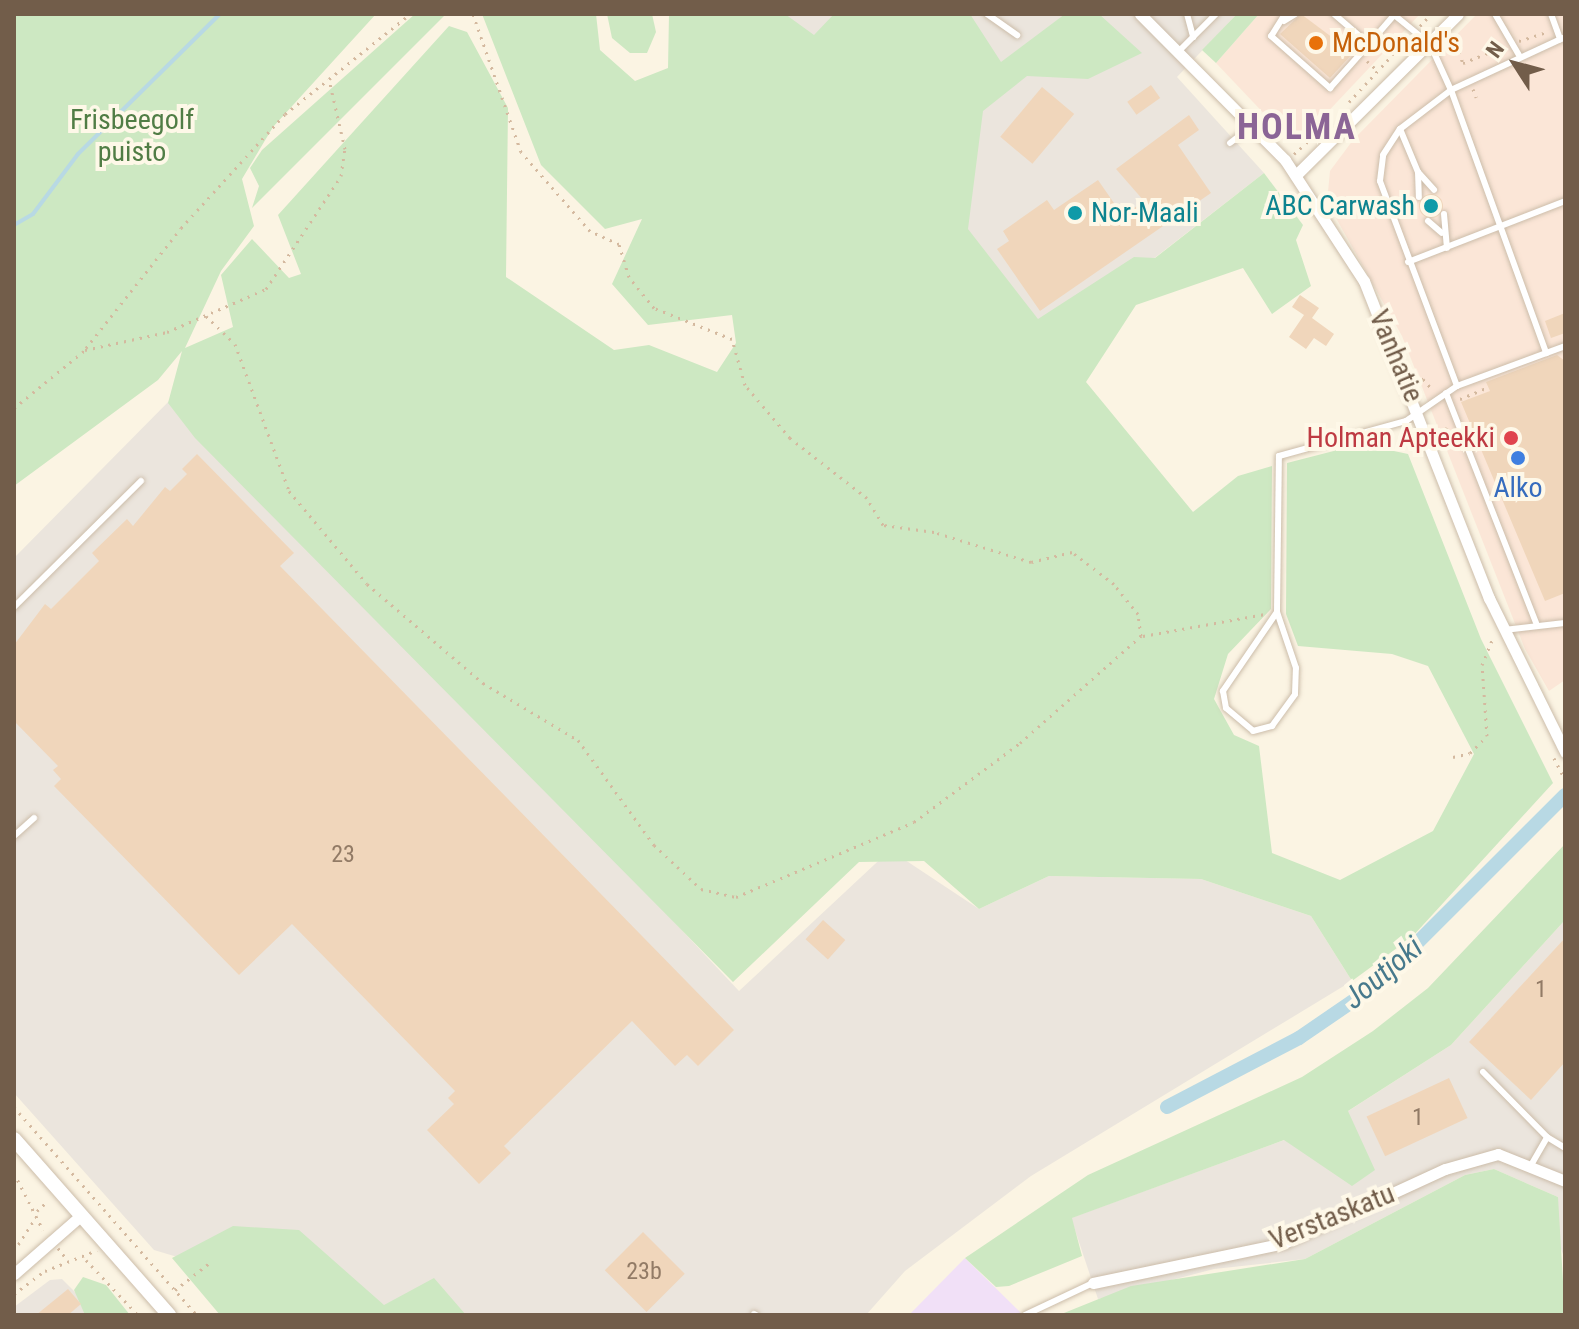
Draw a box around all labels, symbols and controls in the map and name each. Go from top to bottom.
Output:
north arrow [1475,24,1555,104]
place label: McDonald's [1332,26,1460,60]
marker: McDonald's [1307,34,1325,52]
text: N [1481,37,1509,62]
park label: Frisbeegolf puisto [70,103,194,169]
district label: HOLMA [1237,106,1357,150]
place label: ABC Carwash [1265,189,1415,223]
place label: Nor-Maali [1091,196,1199,230]
marker: ABC Carwash [1422,197,1440,215]
marker: Nor-Maali [1066,204,1084,222]
street label: Vanhatie [1362,305,1430,407]
place label: Holman Apteekki [1307,421,1495,455]
marker: Holman Apteekki [1502,429,1520,447]
marker: Alko [1509,449,1527,467]
place label: Alko [1493,471,1543,505]
house number: 23 [331,841,355,869]
water label: Joutjoki [1336,930,1430,1016]
house number: 1 [1535,976,1547,1004]
house number: 1 [1412,1104,1424,1132]
street label: Verstaskatu [1265,1177,1399,1257]
house number: 23b [626,1258,662,1286]

